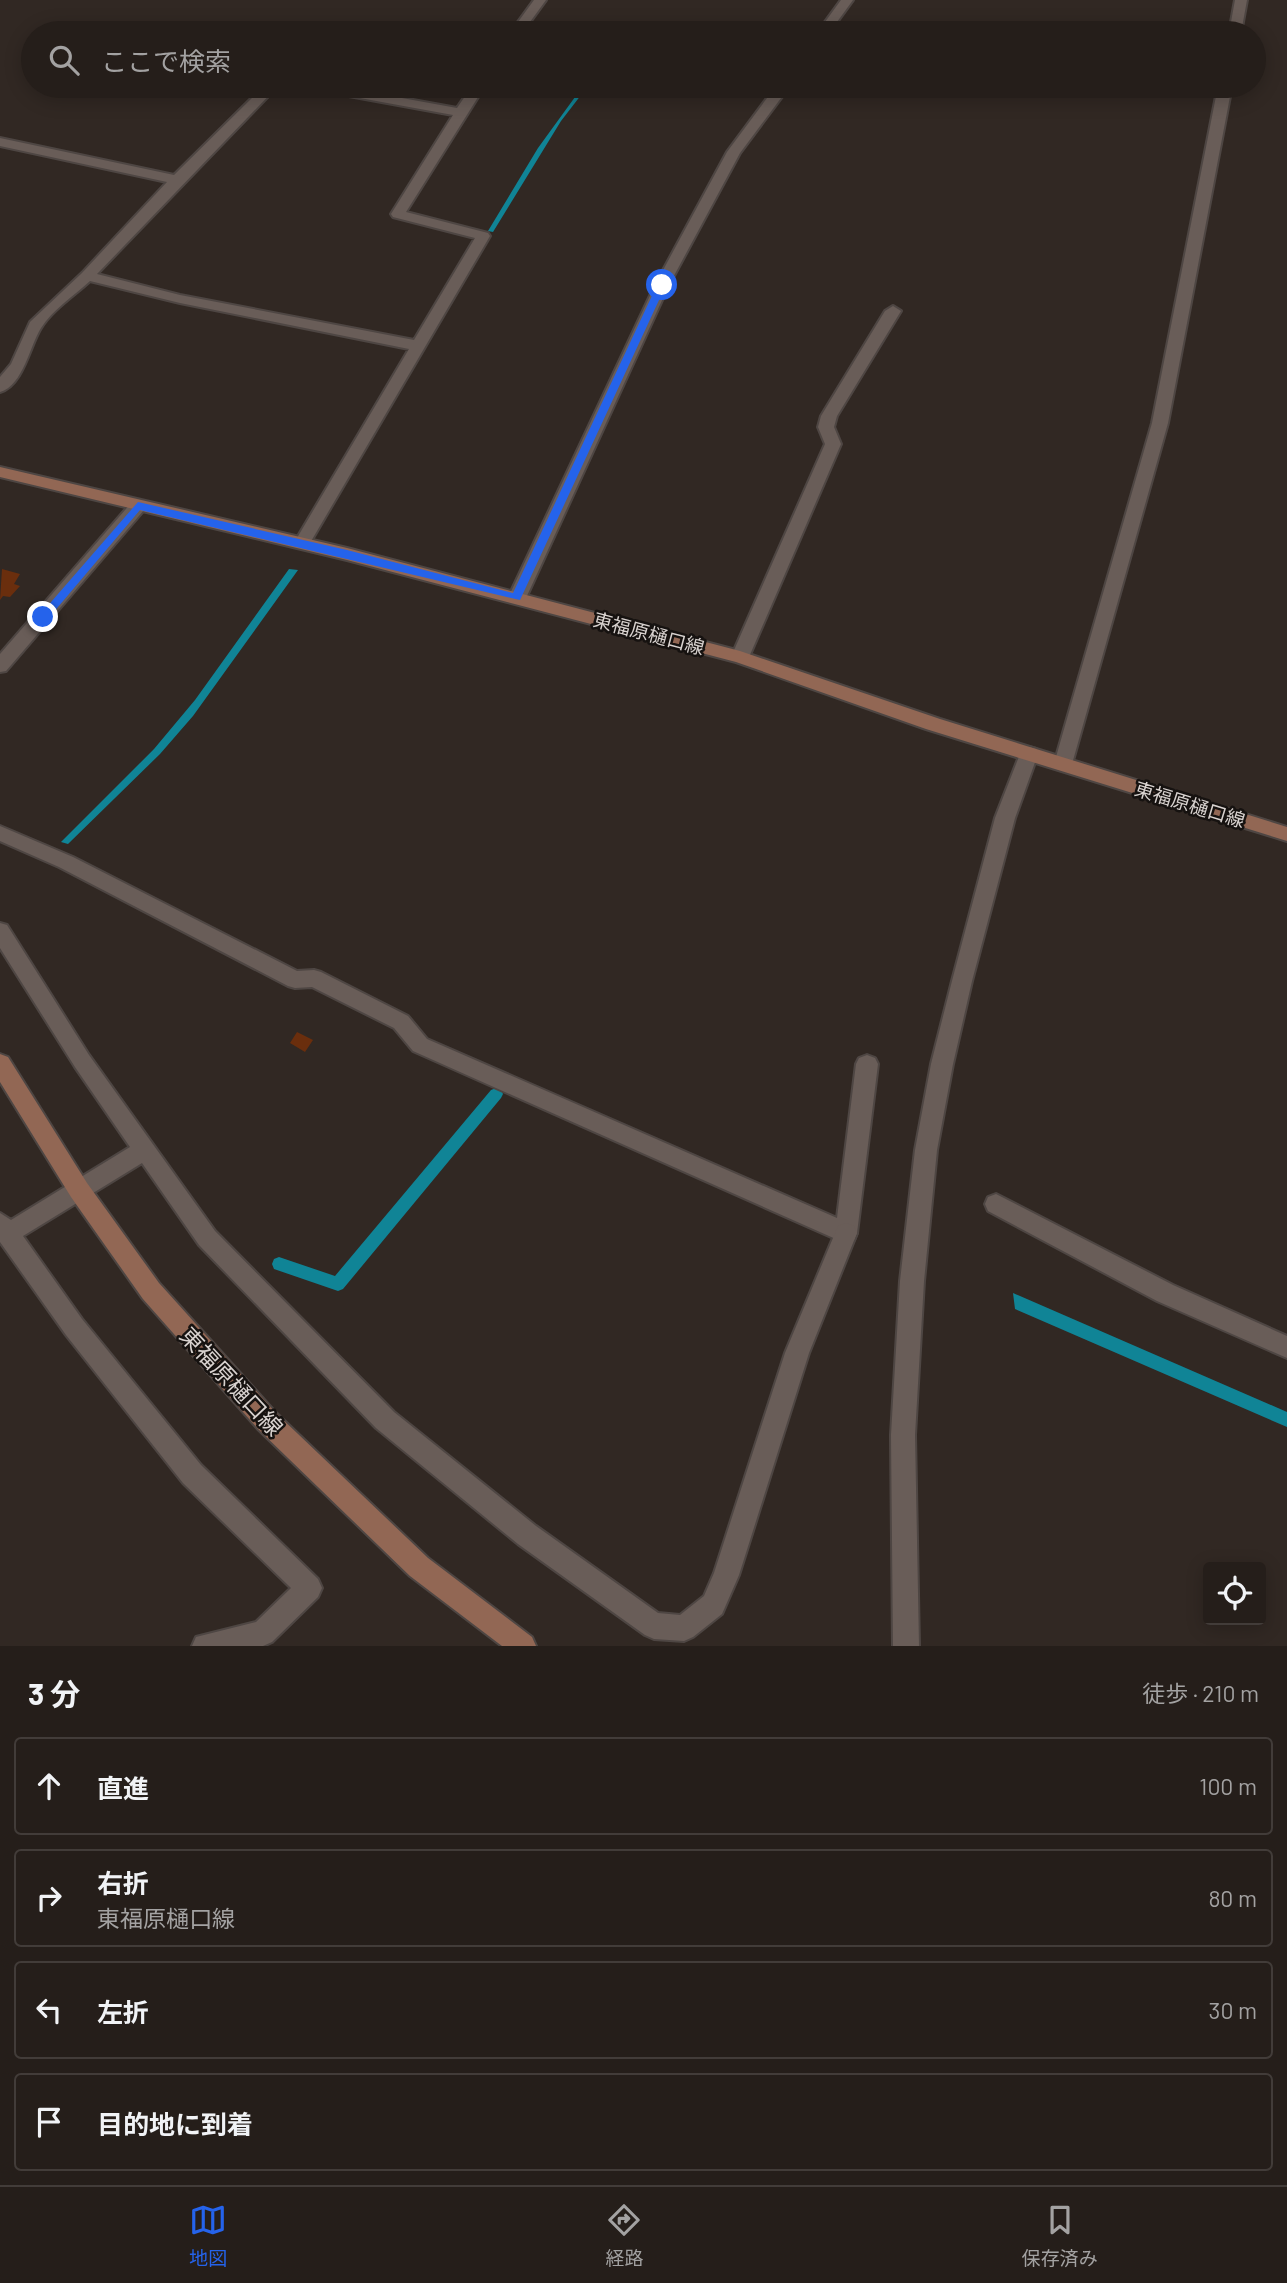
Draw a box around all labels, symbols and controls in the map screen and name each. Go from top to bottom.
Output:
search box [21,21,1266,98]
icon: search [45,41,83,79]
text: ここで検索 [101,45,231,76]
route start [646,269,677,300]
route end [27,601,58,632]
street label: 東福原樋口線 [591,607,707,659]
street label: 東福原樋口線 [1132,776,1248,832]
street label: 東福原樋口線 [175,1321,289,1441]
map controls [1203,1562,1266,1625]
button: locate [1203,1562,1266,1625]
text: 3 分 [28,1675,80,1711]
text: 徒歩 · 210 m [1142,1679,1259,1707]
icon: ahead [30,1767,68,1805]
text: 直進 [97,1772,149,1803]
text: 100 m [1199,1772,1257,1800]
text: 右折 [97,1867,149,1898]
icon: right [30,1879,68,1917]
text: 80 m [1208,1884,1257,1912]
text: 東福原樋口線 [97,1904,235,1932]
icon: left [30,1991,68,2029]
text: 左折 [97,1996,149,2027]
text: 30 m [1209,1996,1257,2024]
icon: arrive [30,2103,68,2141]
text: 目的地に到着 [97,2108,253,2139]
tab: 地図 [189,2201,227,2270]
tab: 経路 [605,2201,644,2270]
tab: 保存済み [1022,2201,1098,2270]

